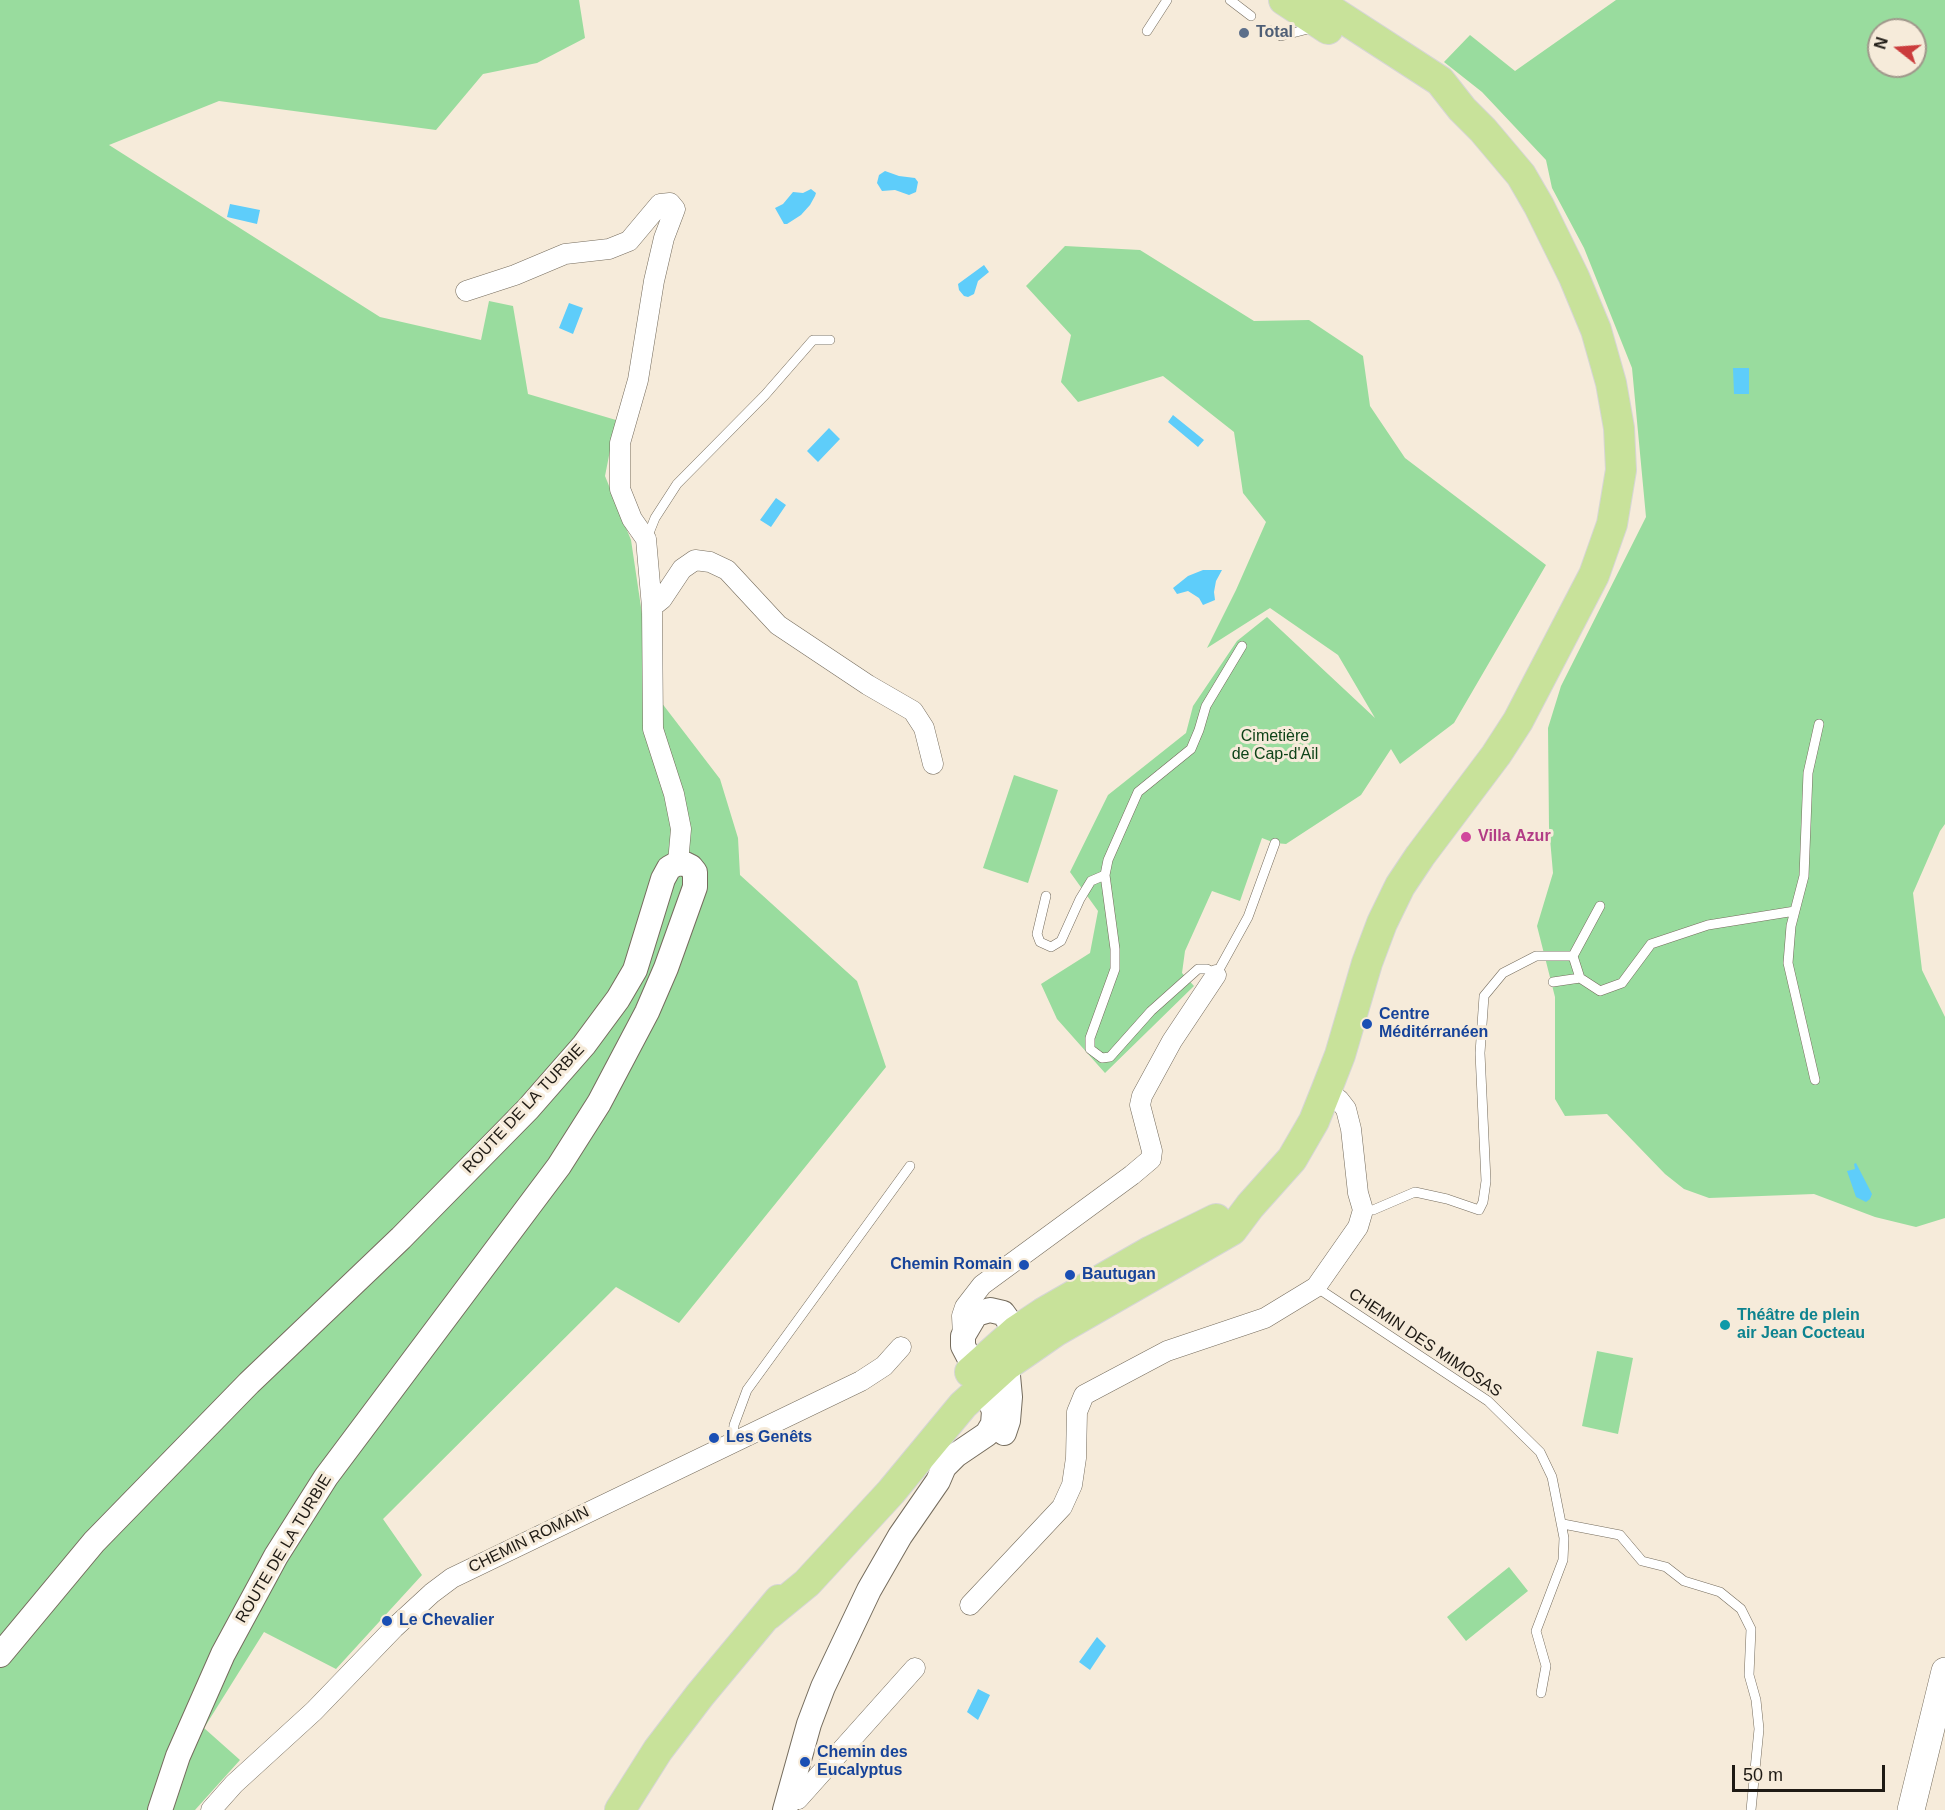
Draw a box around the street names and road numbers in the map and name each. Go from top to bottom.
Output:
street label: ROUTE DE LA TURBIE [459,1040,589,1178]
street label: CHEMIN DES MIMOSAS [1345,1285,1505,1401]
street label: ROUTE DE LA TURBIE [232,1471,336,1627]
street label: CHEMIN ROMAIN [466,1503,592,1577]

